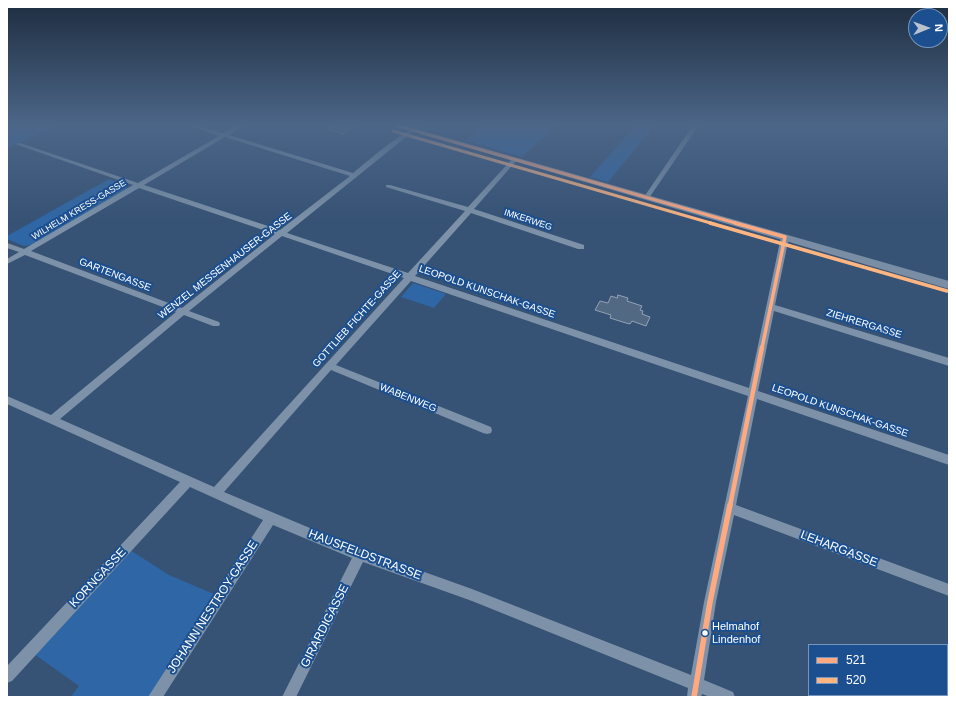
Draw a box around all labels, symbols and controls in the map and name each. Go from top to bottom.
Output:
north arrow [908,8,948,48]
text: N [933,24,945,32]
street label: WILHELM KRESS-GASSE [30,178,128,242]
street label: IMKERWEG [503,207,553,233]
street label: WENZEL MESSENHAUSER-GASSE [156,210,294,322]
street label: GARTENGASSE [77,256,153,294]
street label: LEOPOLD KUNSCHAK-GASSE [417,263,557,321]
street label: GOTTLIEB FICHTE-GASSE [310,268,404,370]
street label: ZIEHRERGASSE [825,307,903,341]
street label: WABENWEG [378,381,438,415]
street label: LEOPOLD KUNSCHAK-GASSE [770,382,910,440]
street label: HAUSFELDSTRASSE [306,527,424,583]
street label: LEHARGASSE [798,528,880,570]
street label: JOHANN NESTROY-GASSE [165,538,261,676]
street label: KORNGASSE [67,545,129,611]
street label: GIRARDIGASSE [298,582,352,670]
place label: Helmahof Lindenhof [712,620,760,646]
marker: Helmahof Lindenhof [700,628,710,638]
legend [808,644,948,696]
text: 521 [846,653,866,667]
text: 520 [846,673,866,687]

